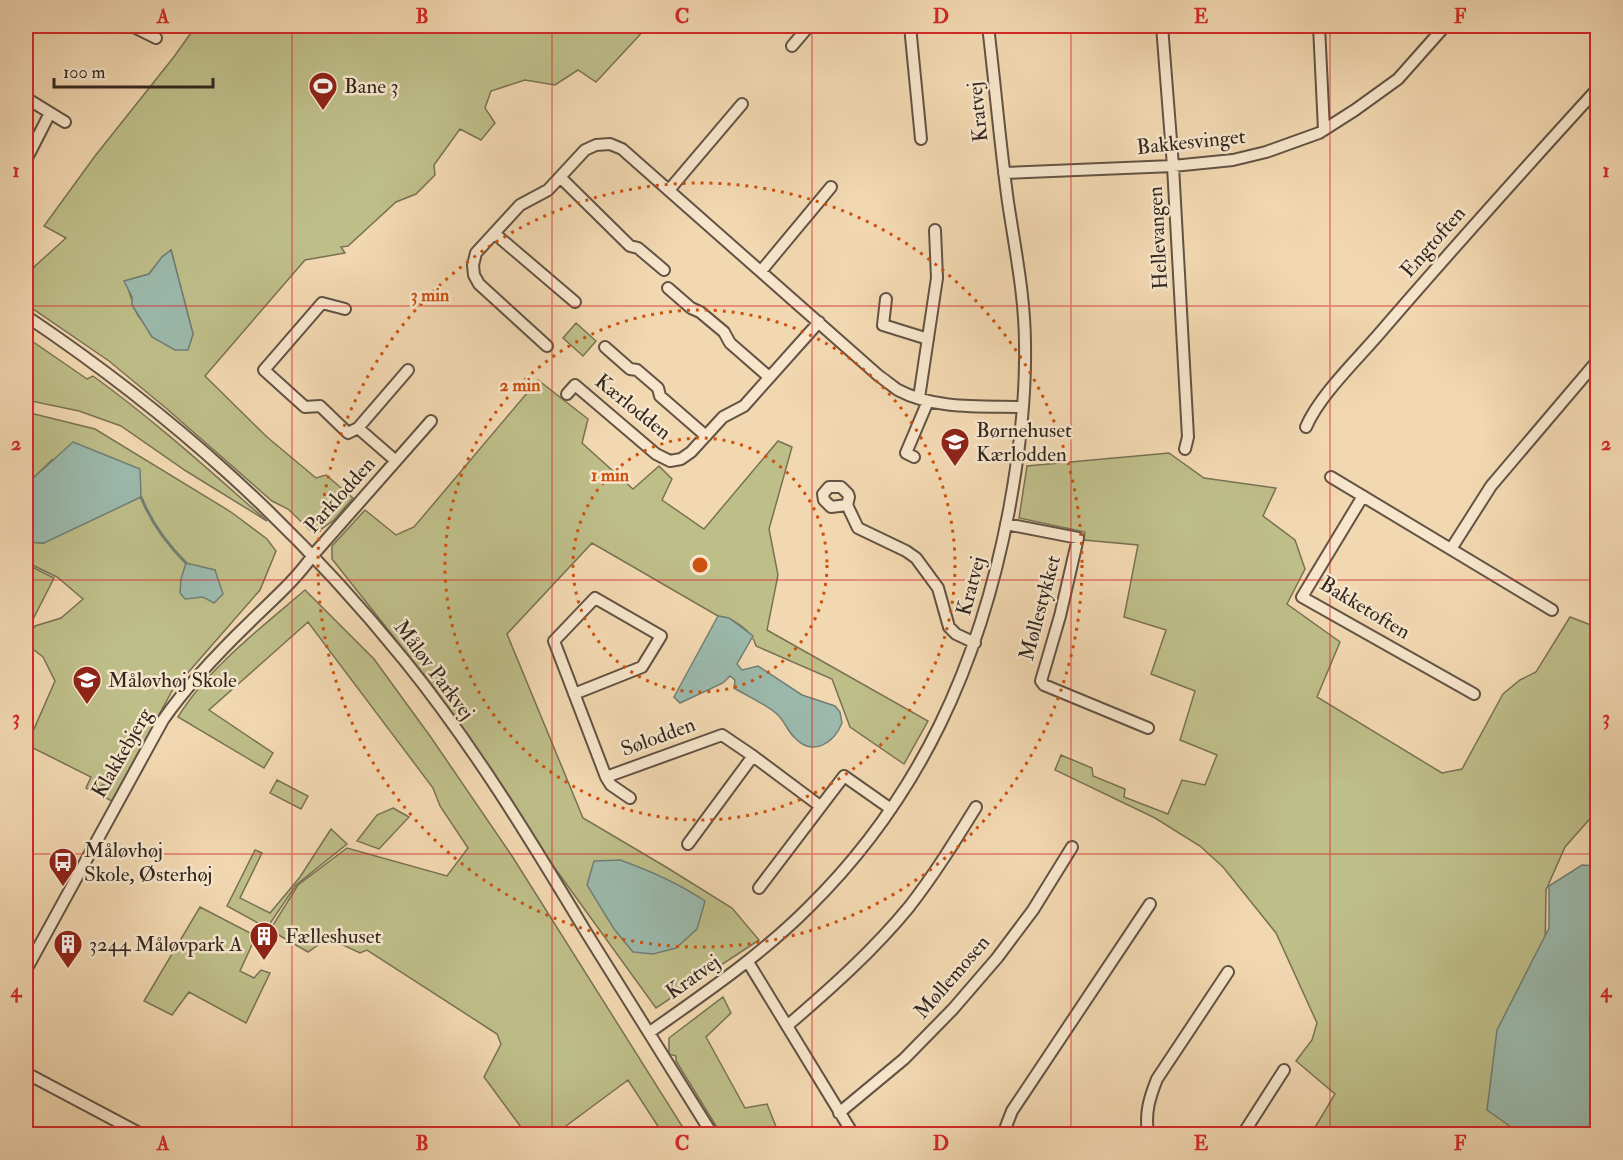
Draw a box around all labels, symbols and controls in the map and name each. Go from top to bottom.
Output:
text: A [156,4,170,29]
text: B [415,4,429,29]
text: C [675,4,689,29]
text: D [933,4,949,29]
text: E [1194,4,1209,29]
text: F [1454,4,1467,29]
scale bar [54,51,213,89]
text: 100 m [63,61,106,84]
sports icon: Bane 3 [307,70,339,112]
place label: Bane 3 [344,73,398,100]
street label: Kratvej [961,81,995,143]
street label: Bakkesvinget [1135,123,1247,161]
text: 1 [12,158,20,183]
text: 1 [1602,158,1610,183]
street label: Hellevangen [1142,185,1174,290]
street label: Engtoften [1394,200,1472,283]
text: 3 min [411,284,450,307]
street label: Kærlodden [589,368,677,446]
text: 2 min [500,374,541,397]
place label: Børnehuset Kærlodden [976,417,1072,468]
school or university icon: Børnehuset Kærlodden [939,426,971,468]
text: 2 [11,431,21,456]
text: 2 [1601,431,1611,456]
street label: Parklodden [299,451,382,539]
text: 1 min [591,464,630,487]
street label: Møllestykket [1013,552,1067,664]
street label: Kratvej [950,553,992,619]
centre of rings [690,555,710,575]
street label: Bakketoften [1315,570,1415,646]
street label: Måløv Parkvej [388,615,480,725]
school or university icon: Måløvhøj Skole [71,664,103,706]
place label: Måløvhøj Skole [108,667,237,694]
street label: Klakkebjerg [86,703,159,803]
text: 3 [12,705,20,730]
text: 3 [1602,705,1610,730]
street label: Sølodden [617,711,699,763]
place label: Måløvhøj Skole, Østerhøj [84,837,212,888]
bus stop icon: Måløvhøj Skole, Østerhøj [47,846,79,888]
building icon: Fælleshuset [248,920,280,962]
place label: Fælleshuset [285,923,382,950]
building icon: 3244 Måløvpark A [52,928,84,970]
street label: Møllemosen [908,929,996,1025]
place label: 3244 Måløvpark A [89,931,243,958]
street label: Kratvej [660,949,726,1005]
text: 4 [10,978,23,1003]
text: 4 [1600,978,1613,1003]
text: A [156,1131,170,1156]
text: B [415,1131,429,1156]
text: C [675,1131,689,1156]
text: D [933,1131,949,1156]
text: E [1194,1131,1209,1156]
text: F [1454,1131,1467,1156]

